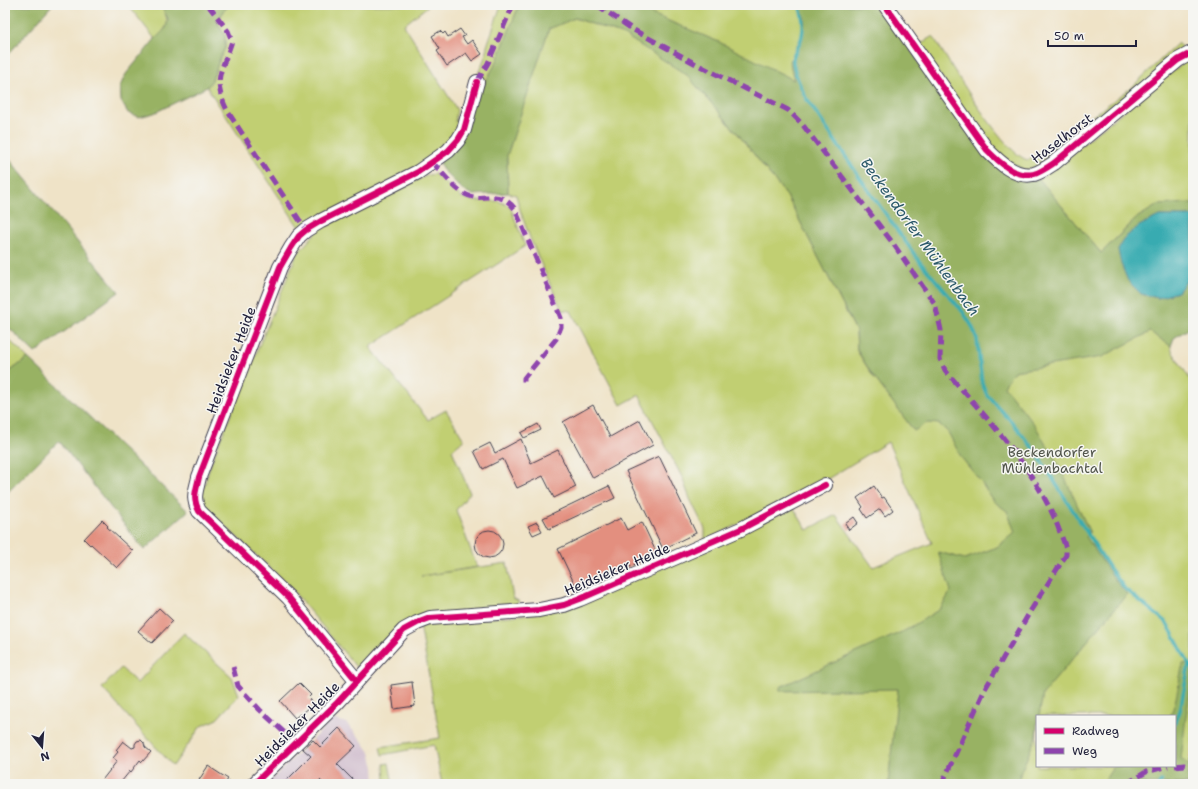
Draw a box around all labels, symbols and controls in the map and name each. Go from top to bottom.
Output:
scale bar [1048,22,1136,48]
text: 50 m [1054,28,1084,44]
street label: Haselhorst [1027,109,1097,167]
water label: Beckendorfer Mühlenbach [856,154,984,320]
street label: Heidsieker Heide [202,304,260,416]
park label: Beckendorfer Mühlenbachtal [1001,443,1103,477]
street label: Heidsieker Heide [561,539,673,599]
street label: Heidsieker Heide [251,677,344,770]
legend [1036,715,1176,767]
text: Radweg [1072,723,1119,739]
north arrow [22,727,62,767]
text: Weg [1072,743,1097,759]
text: N [38,748,51,765]

